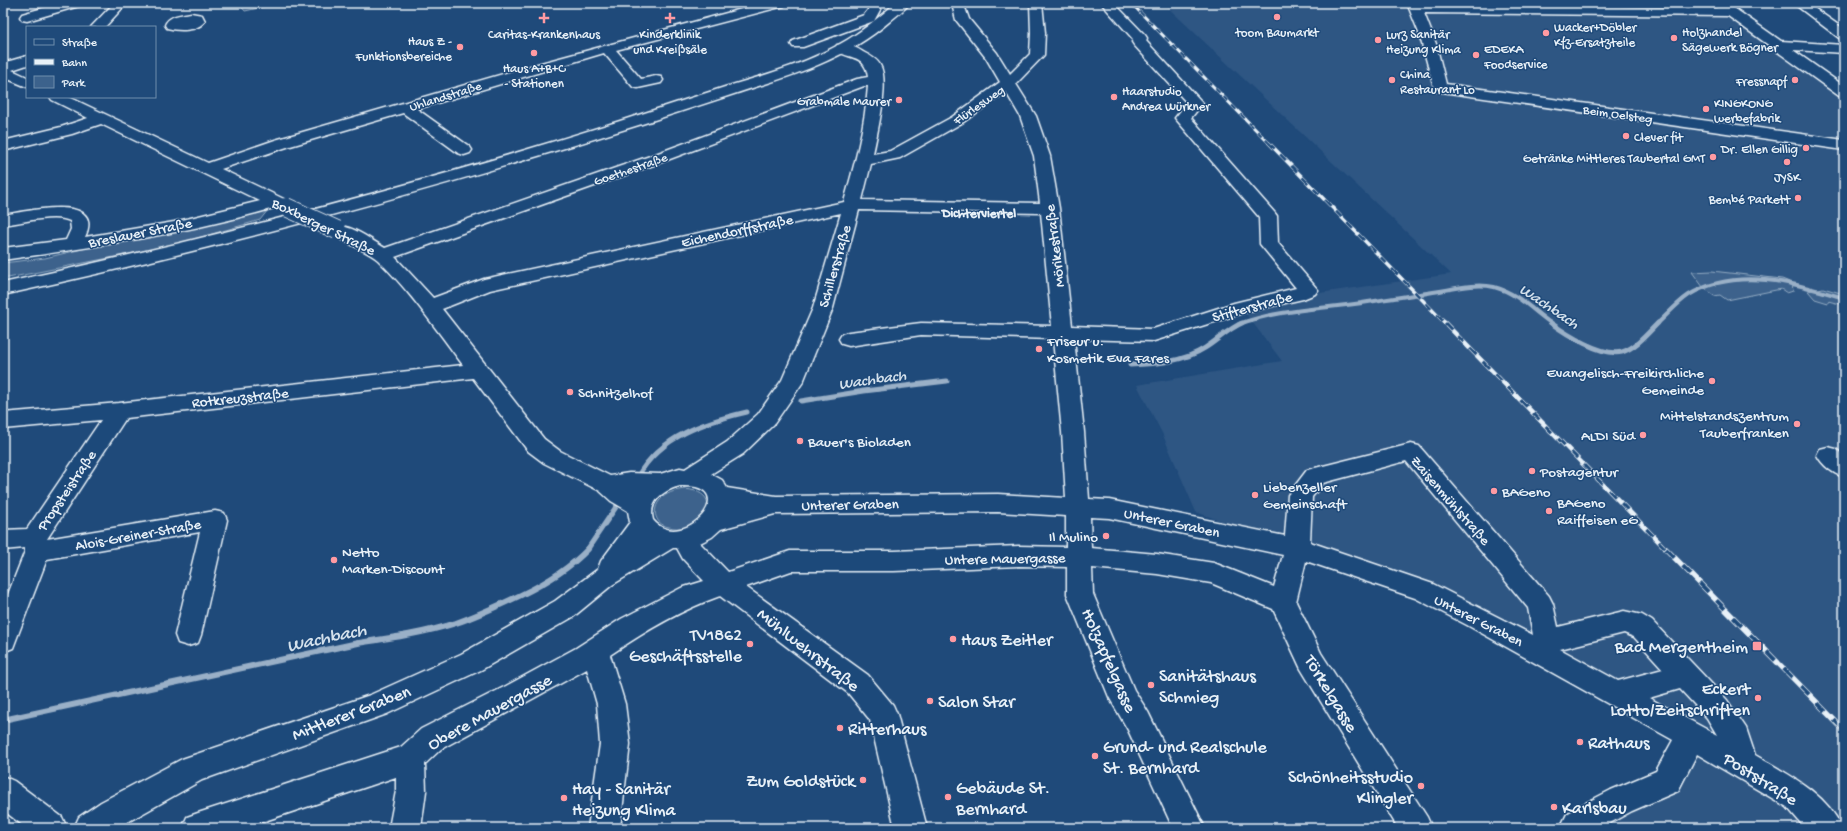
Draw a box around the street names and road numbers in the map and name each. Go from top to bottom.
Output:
street label: Uhlandstraße [408,79,484,116]
street label: Flürlesweg [950,83,1008,130]
street label: Beim Oelsteg [1581,103,1653,128]
street label: Goethestraße [592,151,670,190]
street label: Boxberger Straße [267,194,378,261]
street label: Mörikestraße [1042,203,1070,288]
street label: Eichendorffstraße [680,211,795,253]
street label: Breslauer Straße [86,215,194,253]
street label: Schillerstraße [816,223,856,310]
street label: Stifterstraße [1210,289,1295,327]
street label: Rotkreuzstraße [191,385,290,413]
street label: Propsteistraße [33,447,101,536]
street label: Zaisenmühlstraße [1406,453,1493,550]
street label: Unterer Graben [801,496,899,516]
street label: Unterer Graben [1122,505,1221,543]
street label: Alois-Greiner-Straße [74,516,203,556]
street label: Untere Mauergasse [945,550,1066,570]
street label: Unterer Graben [1431,592,1526,652]
street label: Mühlwehrstraße [752,604,864,698]
street label: Holzapfelgasse [1075,606,1140,717]
street label: Törkelgasse [1298,651,1362,737]
street label: Obere Mauergasse [424,670,557,756]
street label: Mittlerer Graben [289,682,415,747]
street label: Poststraße [1718,748,1801,812]

